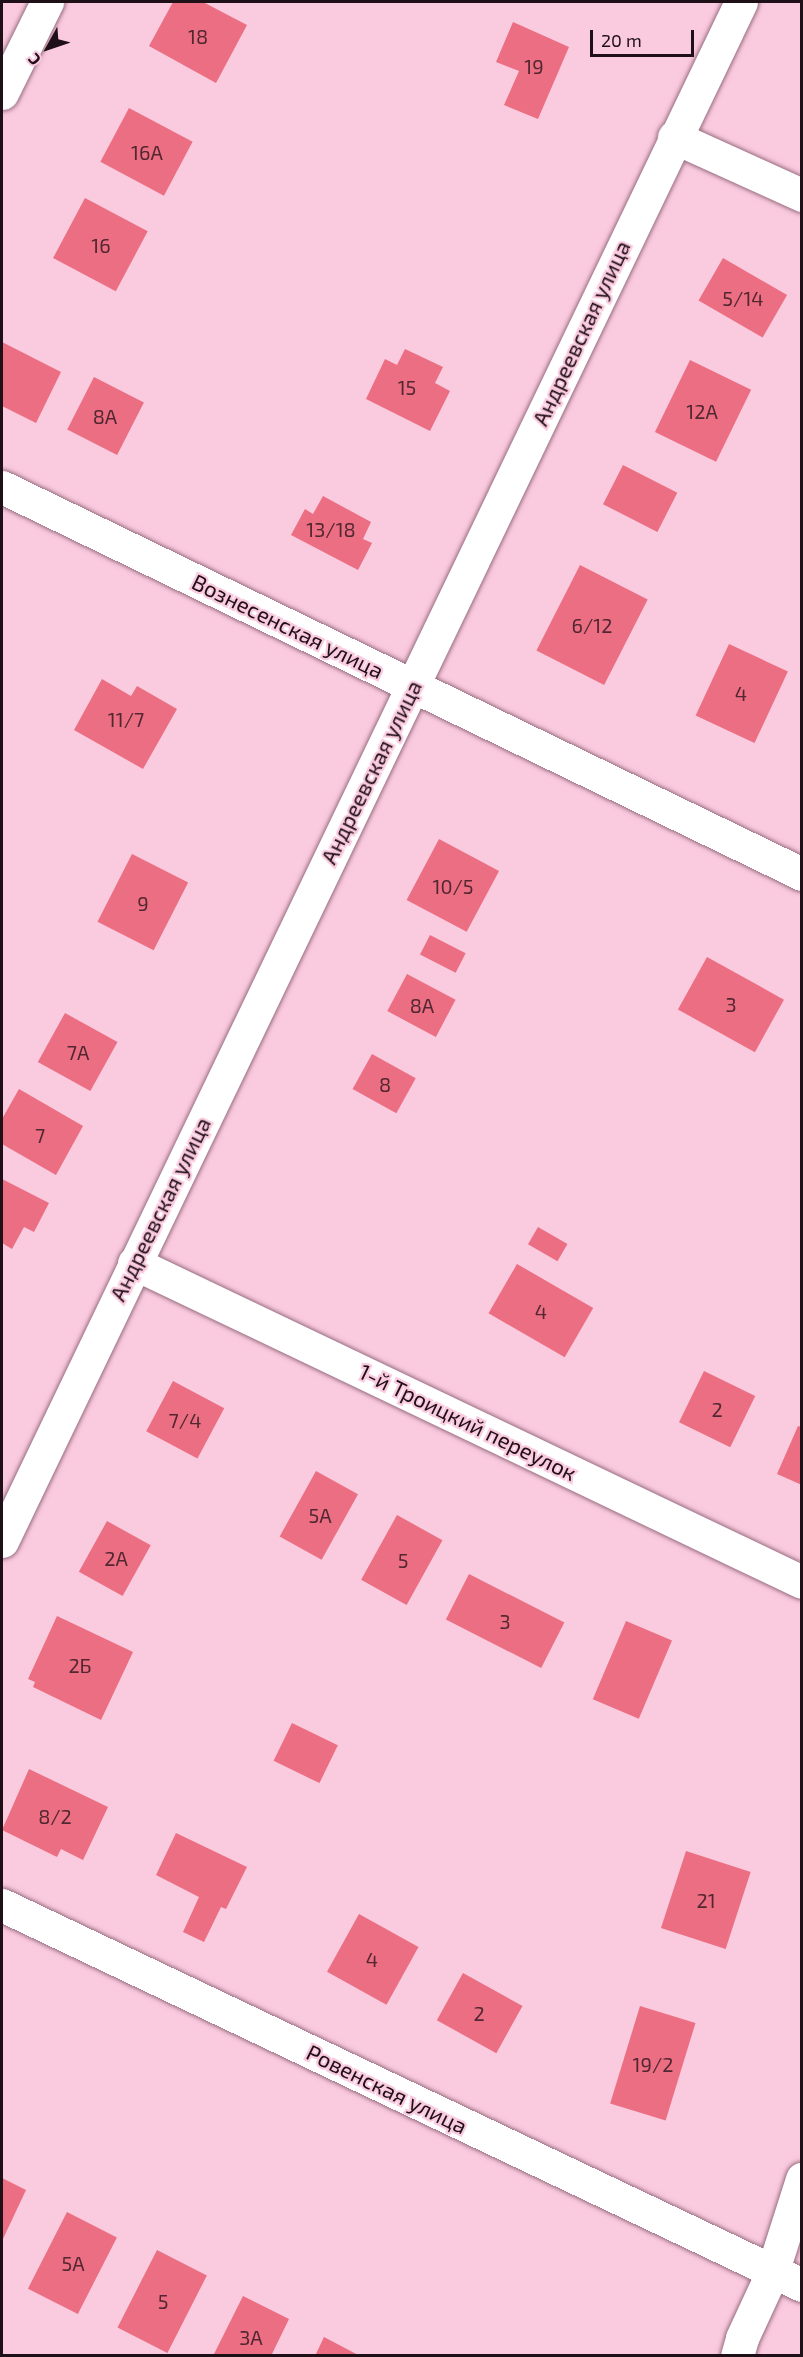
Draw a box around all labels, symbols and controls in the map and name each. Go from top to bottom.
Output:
north arrow [18,18,78,78]
scale bar [593,18,696,56]
house number: 18 [188,24,208,48]
text: 20 m [601,29,642,51]
text: С [24,50,44,70]
house number: 19 [524,54,544,78]
house number: 16А [131,140,163,164]
house number: 16 [91,233,111,257]
street label: Андреевская улица [527,236,635,430]
house number: 5/14 [722,286,764,310]
house number: 15 [398,375,416,399]
house number: 12А [686,399,718,423]
house number: 8А [93,404,117,428]
house number: 13/18 [306,517,356,541]
street label: Вознесенская улица [188,568,388,684]
house number: 6/12 [572,613,612,637]
street label: Андреевская улица [315,676,427,868]
house number: 4 [735,681,747,705]
house number: 11/7 [108,707,144,731]
house number: 10/5 [432,874,474,898]
house number: 9 [137,891,149,915]
house number: 3 [725,992,737,1016]
house number: 8А [410,993,434,1017]
house number: 7А [67,1040,89,1064]
house number: 8 [379,1072,391,1096]
street label: Андреевская улица [104,1113,216,1305]
house number: 7 [35,1123,45,1147]
house number: 4 [535,1299,547,1323]
street label: 1-й Троицкий переулок [355,1358,581,1486]
house number: 2 [711,1397,723,1421]
house number: 7/4 [169,1408,201,1432]
house number: 5А [308,1503,332,1527]
house number: 2А [104,1546,128,1570]
house number: 5 [398,1548,408,1572]
house number: 3 [499,1609,511,1633]
house number: 2Б [68,1653,92,1677]
house number: 8/2 [38,1804,72,1828]
house number: 21 [696,1888,716,1912]
house number: 4 [366,1947,378,1971]
house number: 2 [473,2001,485,2025]
street label: Ровенская улица [302,2039,472,2139]
house number: 19/2 [633,2052,673,2076]
house number: 5А [61,2251,85,2275]
house number: 5 [158,2289,168,2313]
house number: 3А [239,2325,263,2349]

